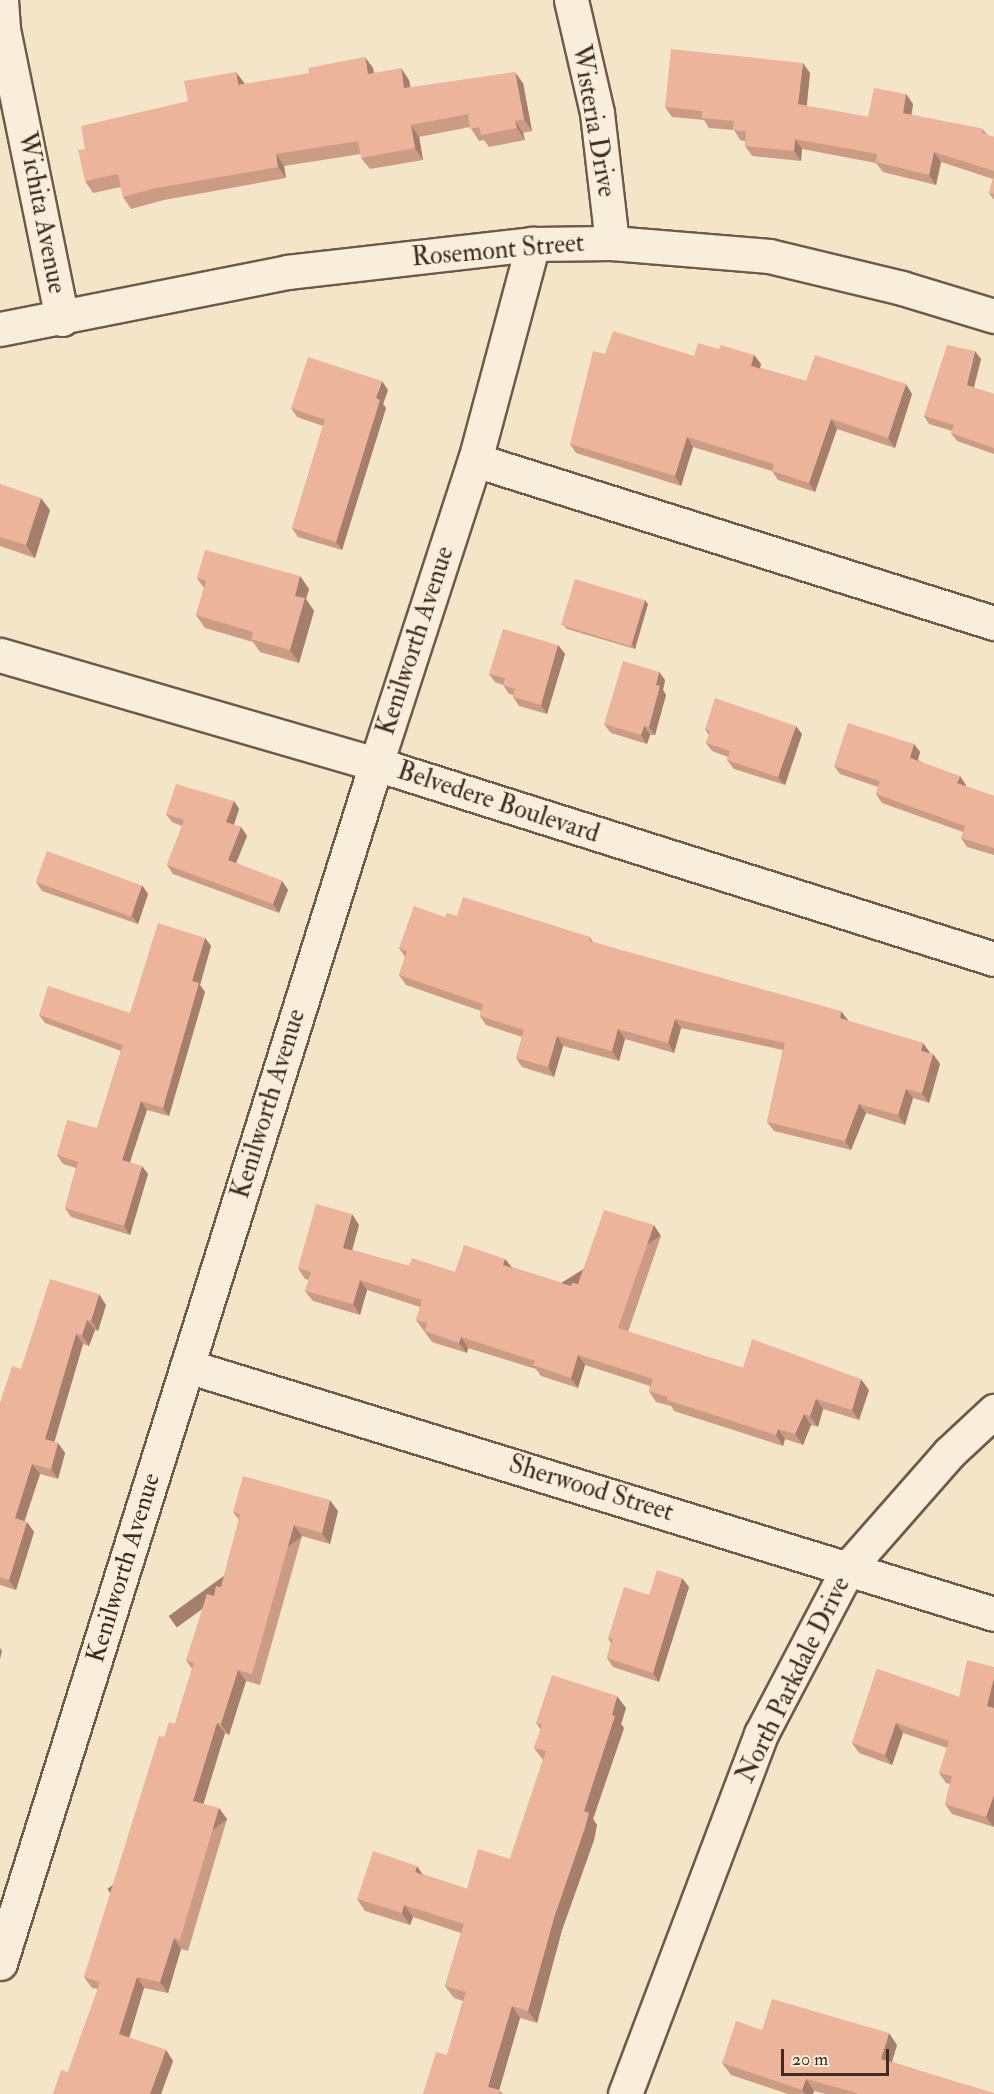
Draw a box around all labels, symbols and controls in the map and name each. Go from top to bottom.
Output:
street label: Wisteria Drive [564,43,622,199]
street label: Wichita Avenue [10,130,72,296]
street label: Rosemont Street [410,228,586,274]
street label: Kenilworth Avenue [371,543,461,739]
street label: Belvedere Boulevard [393,756,603,850]
street label: Kenilworth Avenue [225,1006,313,1202]
street label: Sherwood Street [505,1449,677,1529]
street label: Kenilworth Avenue [80,1470,168,1666]
street label: North Parkdale Drive [731,1572,857,1788]
scale bar [784,2037,892,2075]
text: 20 m [792,2048,828,2071]

